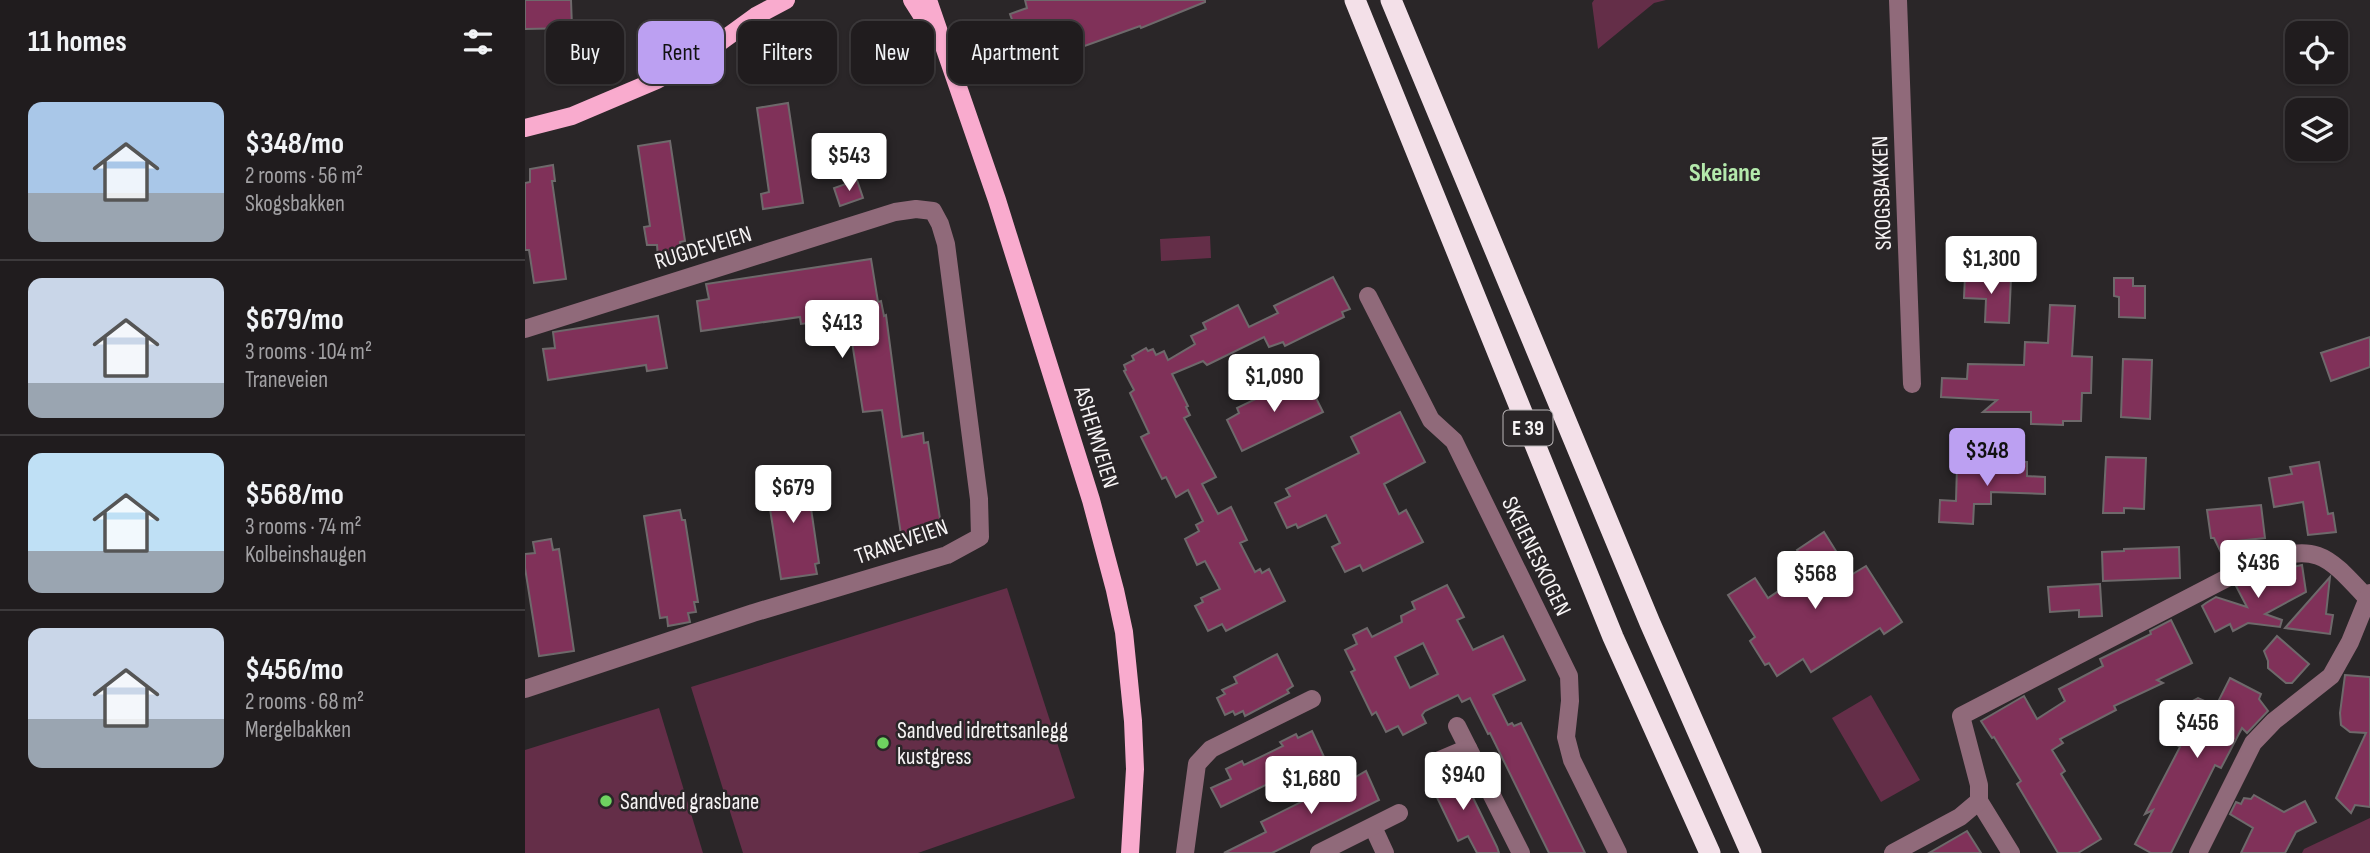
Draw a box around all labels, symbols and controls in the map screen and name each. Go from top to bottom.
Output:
chip: Buy [546,21,624,84]
chip: Rent [638,21,724,84]
chip: Filters [738,21,837,84]
chip: New [851,21,934,84]
chip: Apartment [948,21,1083,84]
map controls [2285,21,2348,161]
button: locate [2285,21,2348,84]
icon: filters [459,23,497,61]
text: 11 homes [28,24,127,60]
button: layers [2285,98,2348,161]
text: $348/mo [245,126,344,162]
icon: home [84,130,168,214]
pin: $543 [808,134,890,193]
street label: SKOGSBAKKEN [1866,135,1898,251]
text: $543 [828,142,870,170]
district label: Skeiane [1689,158,1761,189]
text: 2 rooms · 56 m² [245,162,363,190]
text: Skogsbakken [245,190,345,218]
street label: RUGDEVEIEN [651,220,755,276]
pin: $1,300 [1934,236,2048,296]
text: $1,300 [1962,245,2020,273]
pin: $413 [801,300,883,360]
text: $679/mo [245,302,344,338]
icon: home [84,306,168,390]
text: $413 [821,309,863,337]
text: 3 rooms · 104 m² [245,338,372,366]
pin: $1,090 [1217,354,1331,414]
text: $1,090 [1244,363,1304,391]
text: Traneveien [245,366,328,394]
street label: ASHEIMVEIEN [1067,382,1125,492]
road number: E 39 [1503,410,1553,446]
pin: $348 [1946,428,2028,488]
text: $348 [1965,437,2009,465]
pin: $679 [752,466,834,525]
text: $679 [771,474,815,502]
text: $568/mo [245,477,344,513]
icon: home [84,481,168,565]
street label: SKEIENESKOGEN [1495,492,1577,621]
text: 3 rooms · 74 m² [245,513,362,541]
street label: TRANEVEIEN [851,513,952,571]
pin: $436 [2217,540,2299,600]
text: Kolbeinshaugen [245,541,367,569]
text: $436 [2236,549,2280,577]
pin: $568 [1774,552,1856,611]
text: $568 [1793,560,1837,588]
text: $456/mo [245,652,344,688]
icon: home [84,656,168,740]
text: 2 rooms · 68 m² [245,688,364,716]
pin: $456 [2156,700,2238,760]
text: $456 [2175,709,2219,737]
text: Mergelbakken [245,716,351,744]
place label: Sandved idrettsanlegg kustgress [897,717,1068,771]
marker: Sandved idrettsanlegg kustgress [875,735,891,751]
pin: $940 [1422,752,1504,812]
pin: $1,680 [1254,756,1368,816]
text: $940 [1441,761,1485,789]
text: $1,680 [1281,765,1341,793]
place label: Sandved grasbane [620,788,759,816]
marker: Sandved grasbane [598,793,614,809]

